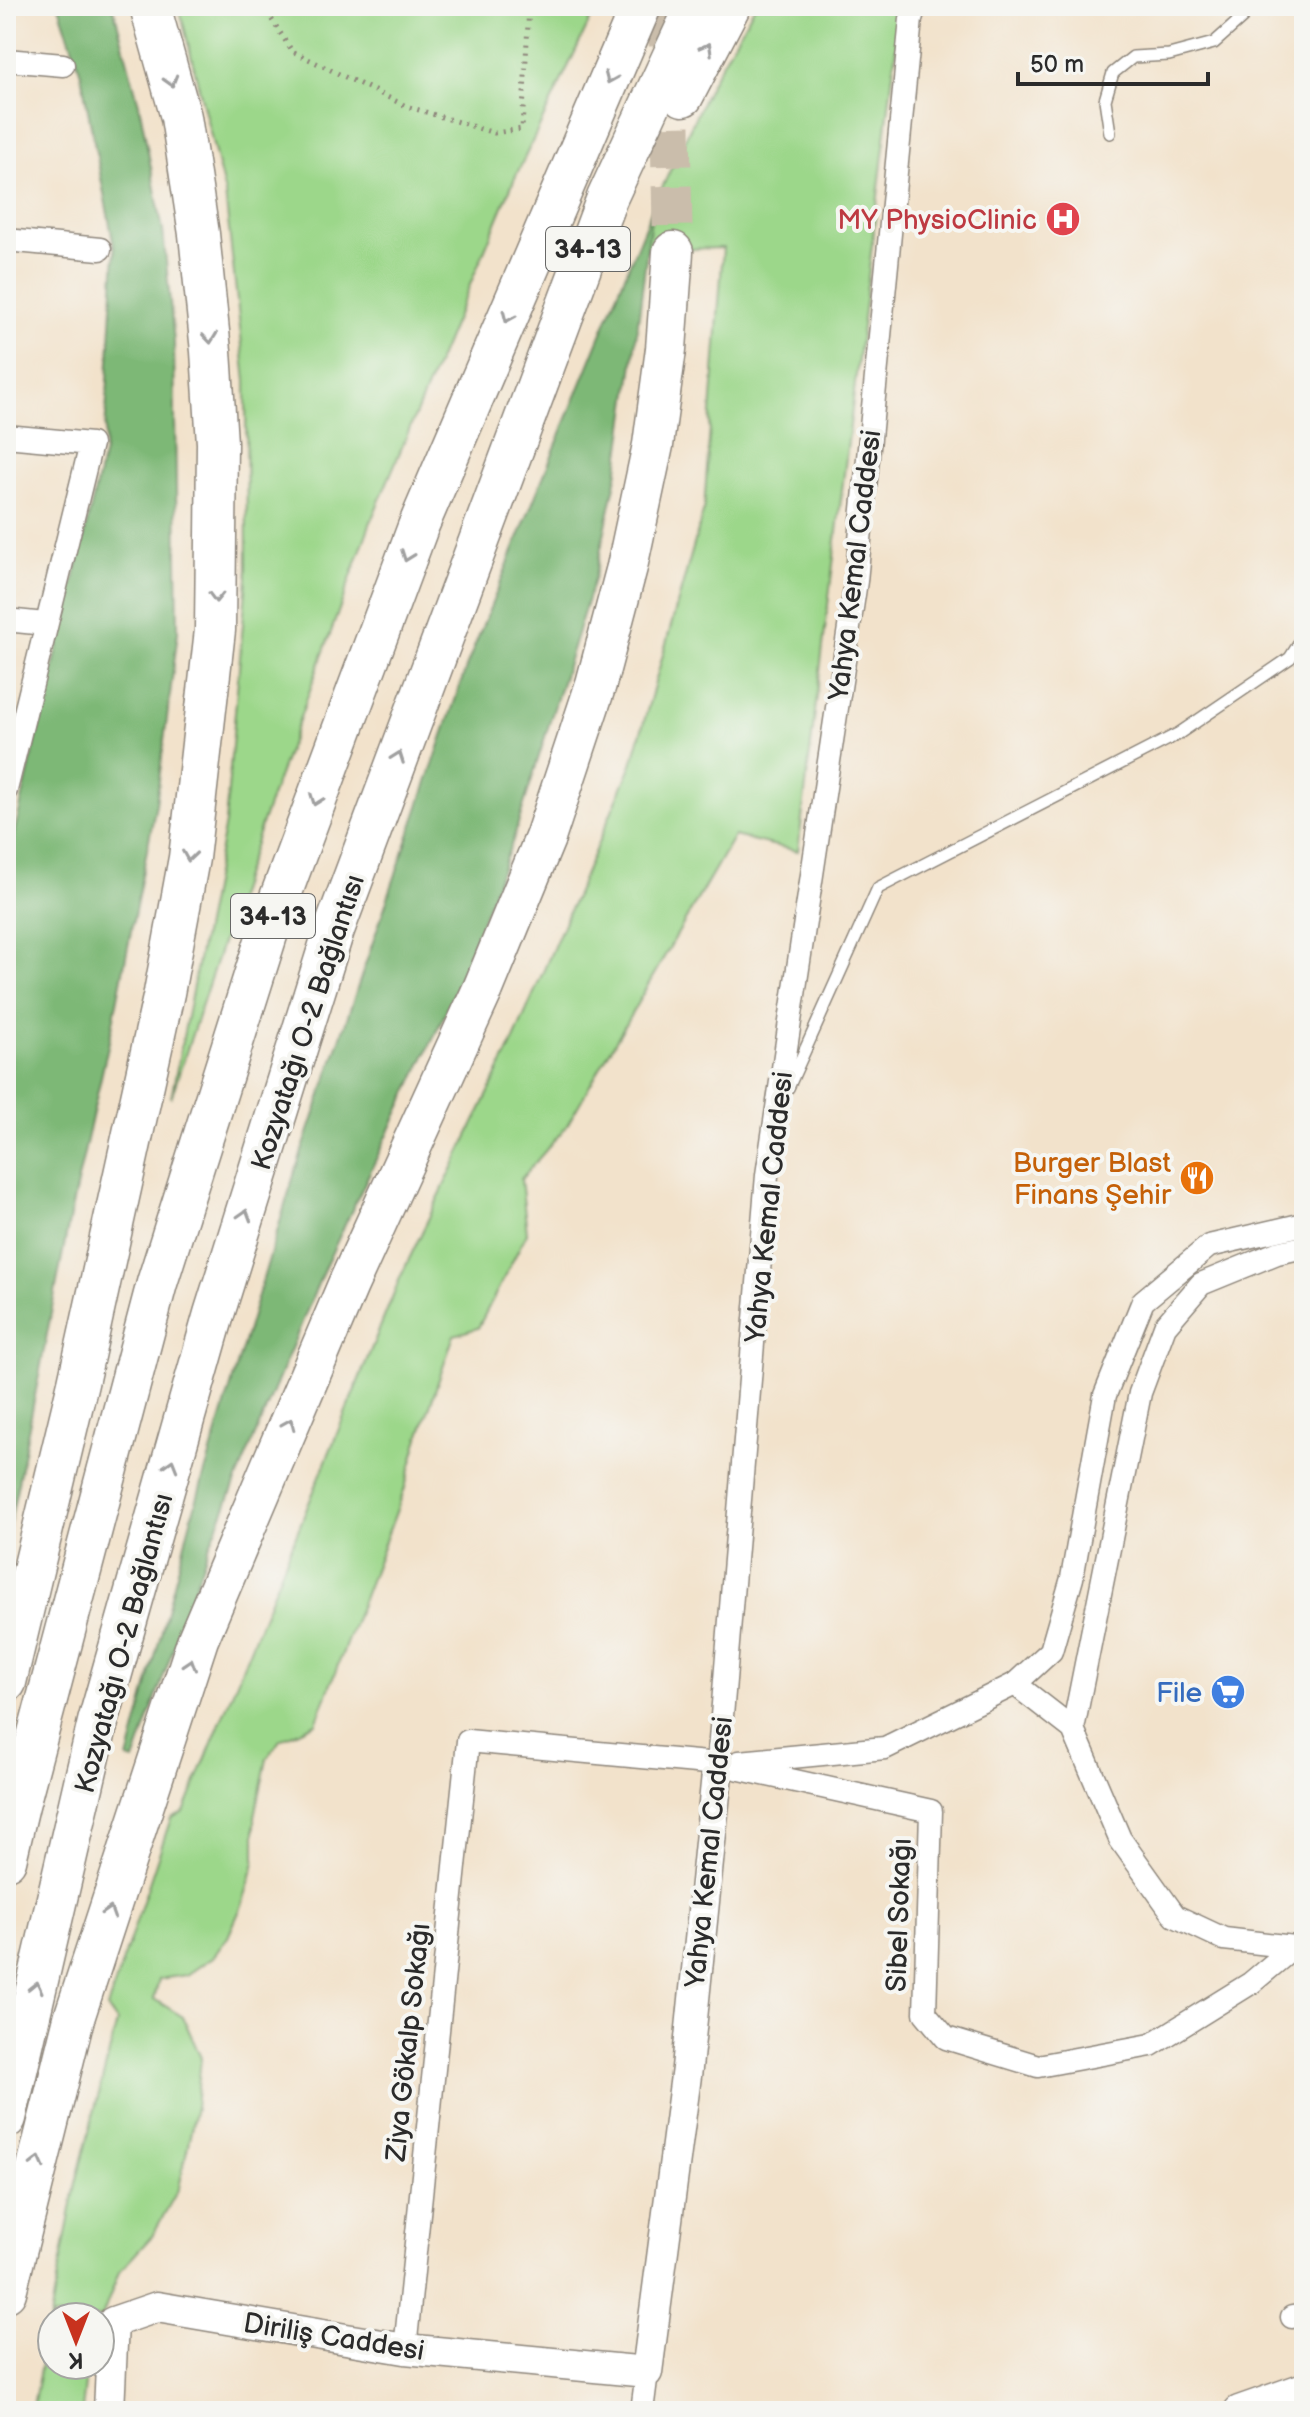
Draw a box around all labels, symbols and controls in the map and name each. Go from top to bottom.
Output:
scale bar [1018,36,1208,86]
one-way arrow [697,42,713,57]
text: 50 m [1030,50,1084,79]
one-way arrow [604,70,620,84]
one-way arrow [162,74,178,88]
hospital icon: MY PhysioClinic [1044,200,1082,238]
place label: MY PhysioClinic [837,204,1037,237]
road number: 34-13 [546,227,630,271]
one-way arrow [501,309,517,323]
one-way arrow [201,332,218,345]
street label: Yahya Kemal Caddesi [822,428,888,703]
one-way arrow [400,548,417,562]
one-way arrow [207,591,224,604]
one-way arrow [388,751,405,765]
one-way arrow [309,792,326,806]
one-way arrow [181,849,198,863]
street label: Kozyatağı O-2 Bağlantısı [245,871,372,1174]
road number: 34-13 [231,894,315,938]
street label: Yahya Kemal Caddesi [739,1070,800,1345]
place label: Burger Blast Finans Şehir [1013,1147,1172,1212]
restaurant icon: Burger Blast Finans Şehir [1178,1159,1216,1197]
one-way arrow [235,1209,251,1223]
one-way arrow [280,1418,296,1432]
one-way arrow [162,1458,178,1472]
street label: Kozyatağı O-2 Bağlantısı [69,1490,180,1797]
one-way arrow [181,1658,197,1672]
supermarket icon: File [1209,1673,1247,1711]
place label: File [1156,1677,1202,1710]
street label: Yahya Kemal Caddesi [679,1715,740,1990]
street label: Sibel Sokağı [880,1838,919,1993]
one-way arrow [100,1905,116,1919]
street label: Ziya Gökalp Sokağı [379,1922,437,2164]
one-way arrow [26,1981,43,1995]
one-way arrow [29,2155,46,2169]
north arrow [36,2301,116,2381]
street label: Diriliş Caddesi [241,2307,427,2368]
text: K [68,2346,83,2373]

